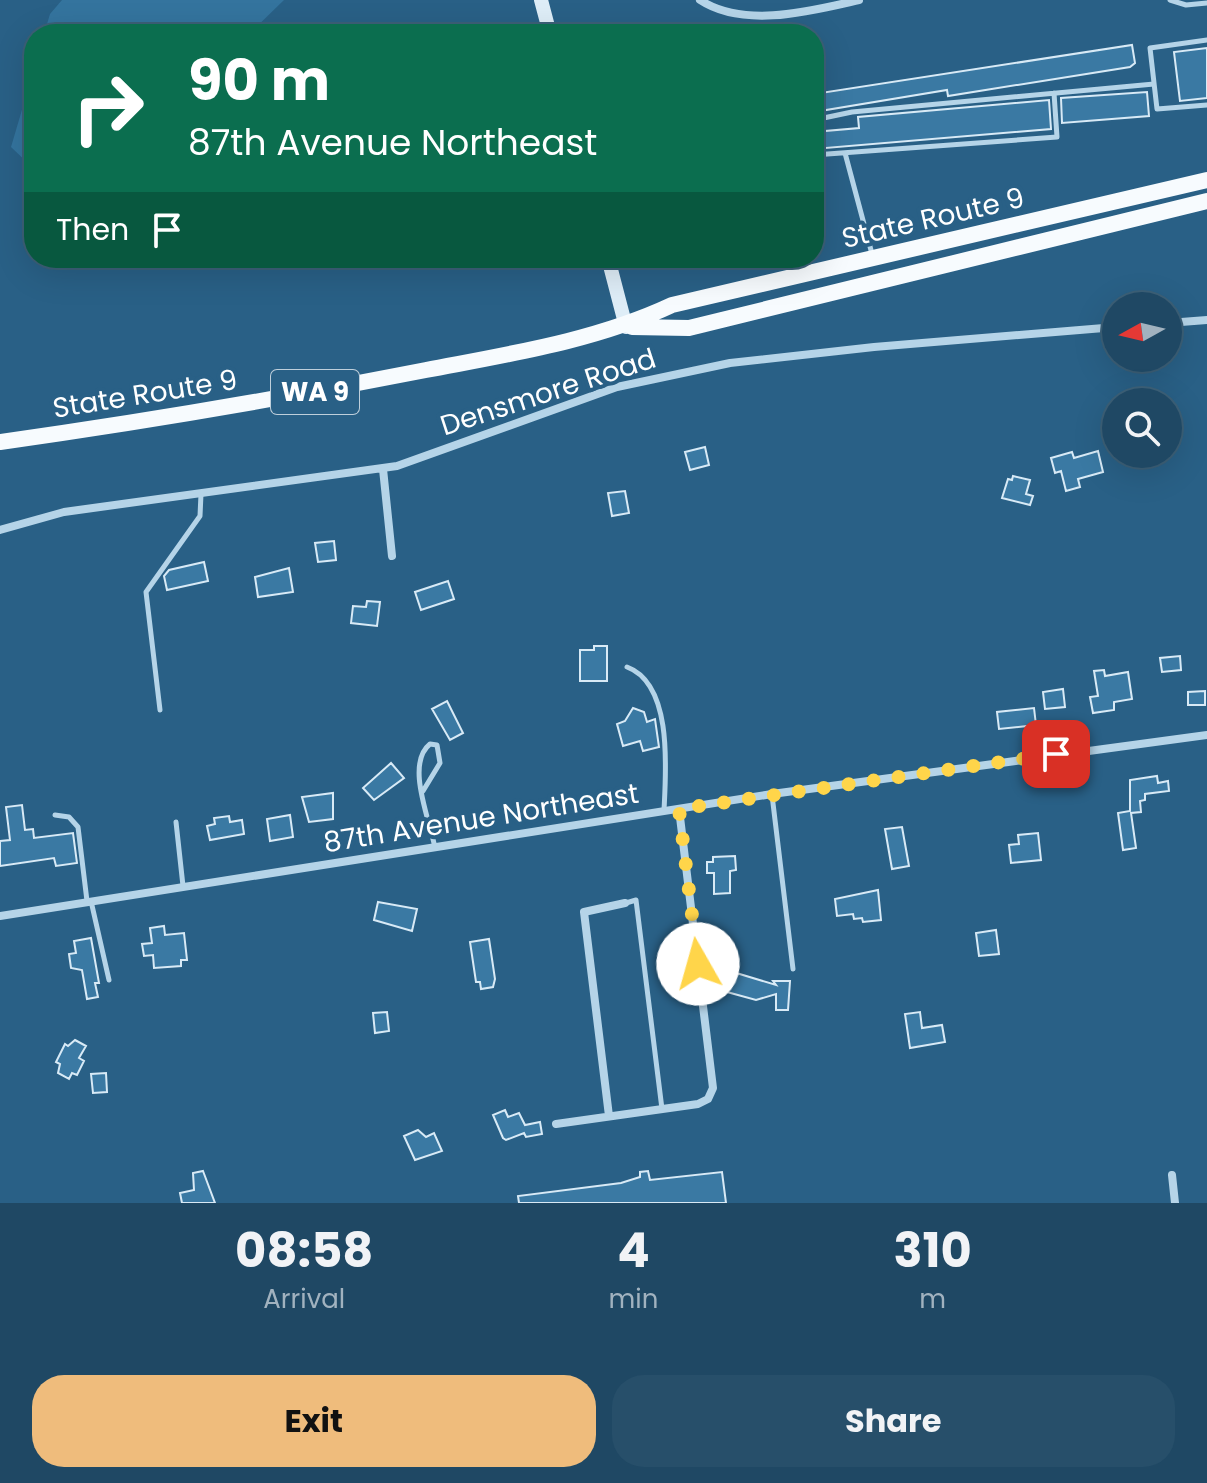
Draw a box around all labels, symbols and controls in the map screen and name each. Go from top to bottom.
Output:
text: 90 m [188,41,330,120]
icon: right [56,56,160,160]
text: 87th Avenue Northeast [188,117,597,168]
street label: State Route 9 [838,178,1028,258]
text: Then [56,208,129,251]
icon: arrive [145,208,189,252]
north arrow [1102,292,1182,372]
map controls [1102,292,1182,468]
street label: Densmore Road [435,339,661,445]
street label: State Route 9 [50,360,240,428]
road number: WA 9 [271,370,359,414]
button: search [1102,388,1182,468]
pin [1022,720,1090,788]
icon: arrive [1034,732,1078,776]
street label: 87th Avenue Northeast [321,774,641,862]
position arrow [656,922,740,1006]
text: 08:58 [235,1217,373,1284]
text: 4 [617,1217,650,1284]
text: 310 [894,1217,972,1284]
text: Arrival [263,1281,345,1317]
text: min [609,1281,658,1317]
text: m [919,1281,946,1317]
button: Exit [32,1375,596,1467]
button: Share [612,1375,1175,1467]

